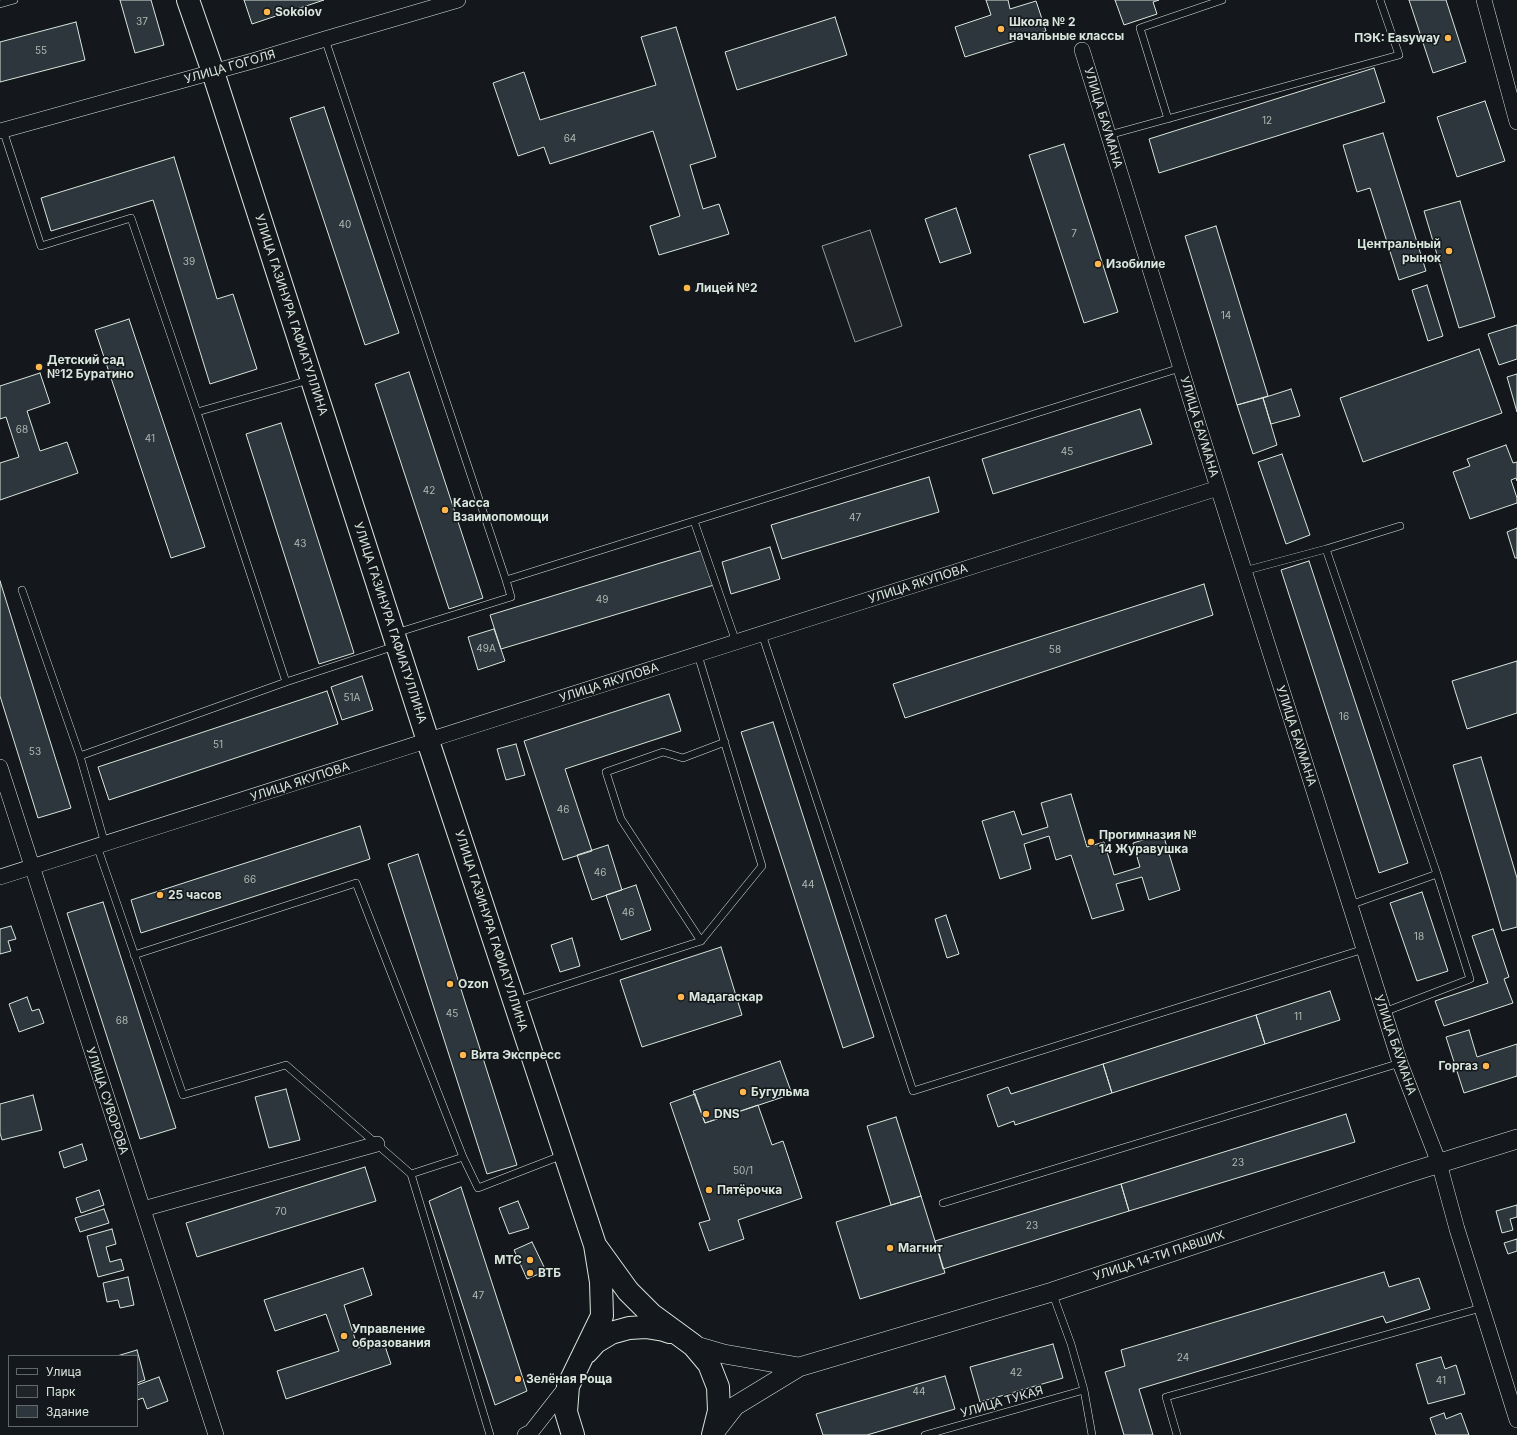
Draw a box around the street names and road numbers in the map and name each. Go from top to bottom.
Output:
street label: УЛИЦА ГОГОЛЯ [183,47,277,87]
street label: УЛИЦА БАУМАНА [1081,66,1125,170]
street label: УЛИЦА ГАЗИНУРА ГАФИАТУЛЛИНА [252,212,330,418]
street label: УЛИЦА БАУМАНА [1177,375,1221,479]
street label: УЛИЦА ГАЗИНУРА ГАФИАТУЛЛИНА [351,520,429,726]
street label: УЛИЦА ЯКУПОВА [867,561,969,607]
street label: УЛИЦА ЯКУПОВА [558,660,660,706]
street label: УЛИЦА БАУМАНА [1273,684,1319,788]
street label: УЛИЦА ЯКУПОВА [249,759,351,805]
street label: УЛИЦА ГАЗИНУРА ГАФИАТУЛЛИНА [452,828,530,1034]
street label: УЛИЦА БАУМАНА [1371,993,1419,1097]
street label: УЛИЦА СУВОРОВА [83,1045,131,1157]
street label: УЛИЦА 14-ТИ ПАВШИХ [1092,1228,1226,1284]
street label: УЛИЦА ТУКАЯ [959,1383,1045,1421]

